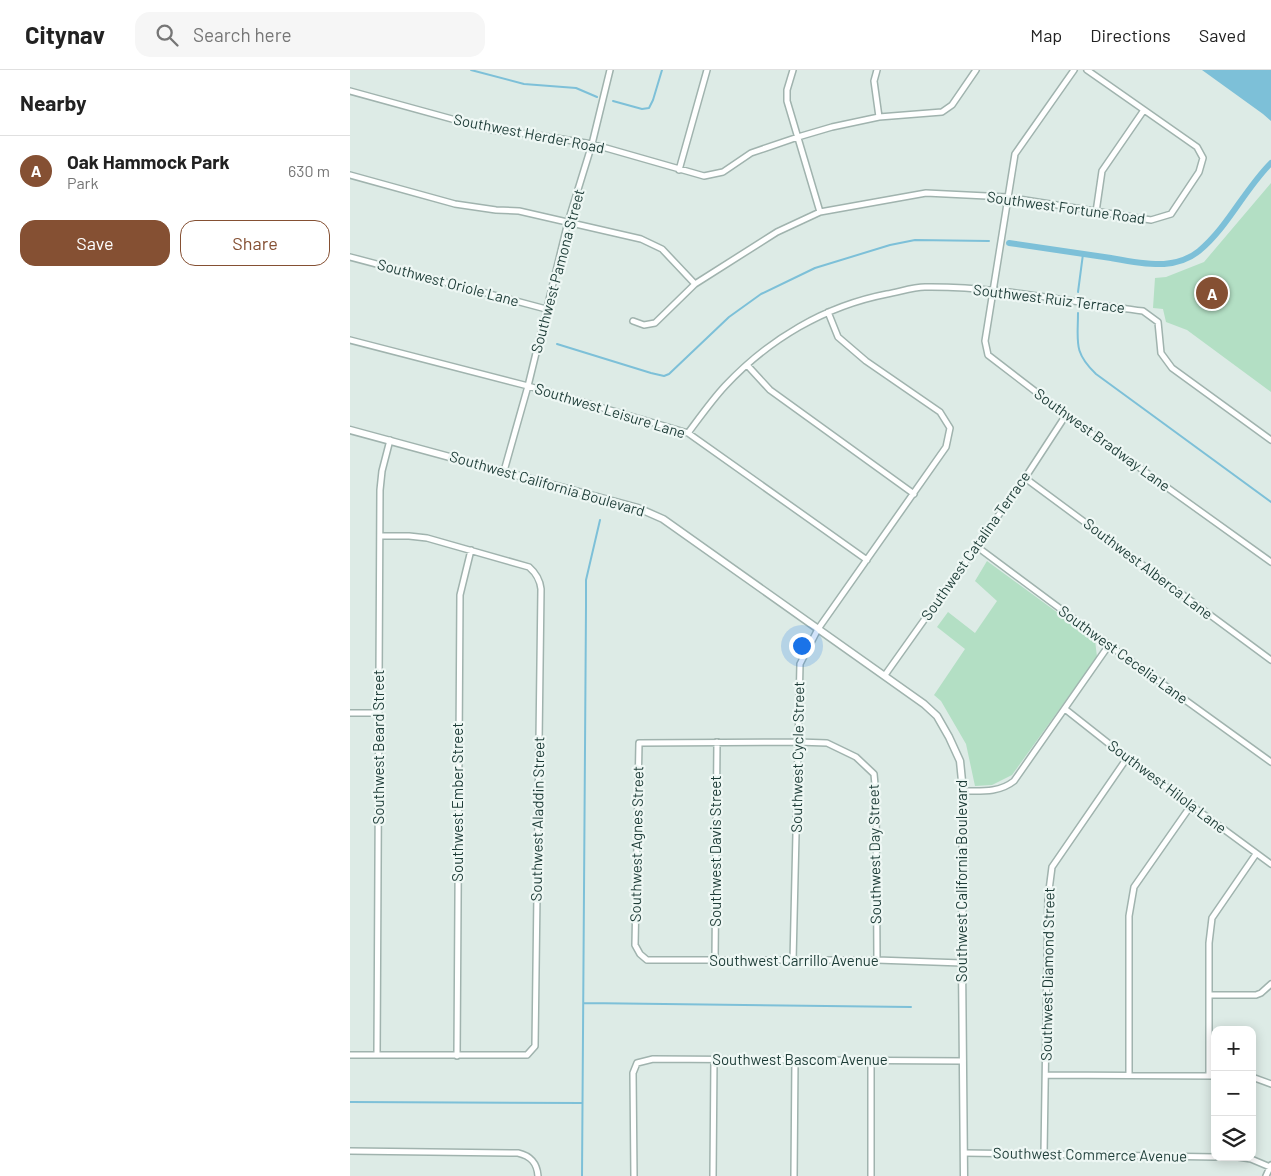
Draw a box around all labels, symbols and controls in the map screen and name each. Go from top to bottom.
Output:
search box [135,12,485,57]
text: Citynav [25,20,105,49]
icon: search [153,21,181,49]
text: Search here [193,23,292,46]
text: Map [1030,24,1062,46]
text: Directions [1090,24,1171,46]
text: Saved [1199,24,1246,46]
text: Nearby [20,90,86,115]
street label: Southwest Herder Road [452,110,606,156]
text: Oak Hammock Park [67,150,230,173]
text: A [31,161,41,180]
text: 630 m [288,161,330,180]
text: Park [67,173,98,192]
street label: Southwest Pamona Street [526,187,588,355]
street label: Southwest Fortune Road [986,187,1147,227]
button: Save [20,220,170,266]
button: Share [180,220,330,266]
street label: Southwest Oriole Lane [375,254,521,310]
pin: A [1196,274,1228,312]
street label: Southwest Ruiz Terrace [972,280,1126,316]
street label: Southwest Leisure Lane [533,379,688,442]
street label: Southwest Bradway Lane [1031,384,1174,495]
street label: Southwest California Boulevard [448,447,647,520]
street label: Southwest Catalina Terrace [917,467,1034,623]
street label: Southwest Alberca Lane [1080,514,1217,623]
street label: Southwest Cecelia Lane [1055,601,1192,707]
your location [789,633,815,659]
street label: Southwest Beard Street [369,670,387,824]
street label: Southwest Cycle Street [787,681,807,833]
street label: Southwest Ember Street [448,722,466,882]
street label: Southwest Aladdin Street [527,736,547,902]
street label: Southwest Hilola Lane [1105,736,1231,837]
street label: Southwest Agnes Street [626,766,646,922]
street label: Southwest Davis Street [706,775,724,927]
street label: Southwest California Boulevard [952,780,970,982]
street label: Southwest Day Street [864,784,884,924]
street label: Southwest Diamond Street [1036,887,1058,1061]
street label: Southwest Carrillo Avenue [709,951,879,969]
map controls [1211,1026,1256,1161]
button: + [1211,1026,1256,1071]
street label: Southwest Bascom Avenue [712,1050,888,1068]
button: − [1211,1071,1256,1116]
button: layers [1211,1116,1256,1161]
street label: Southwest Commerce Avenue [993,1143,1187,1165]

